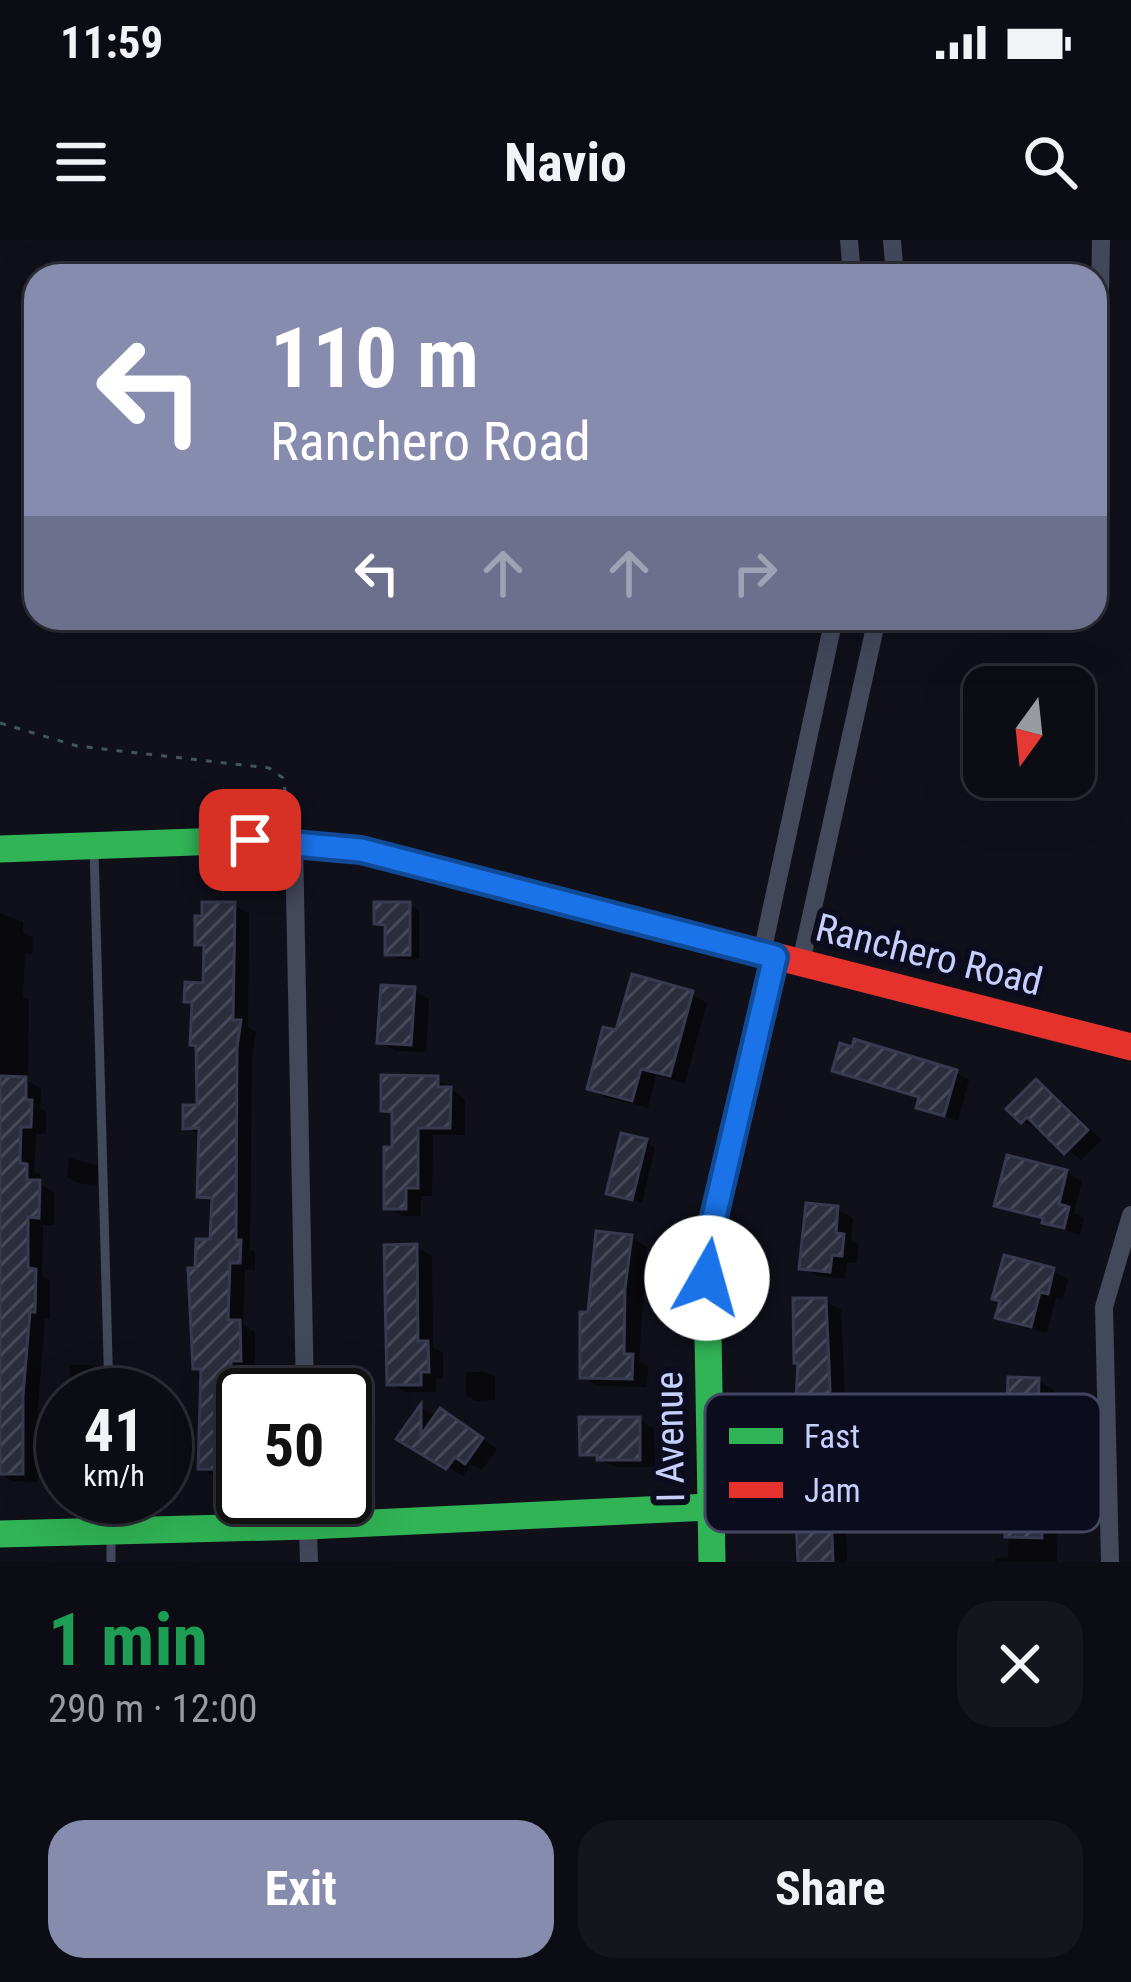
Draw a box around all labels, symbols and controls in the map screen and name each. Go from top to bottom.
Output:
text: 11:59 [60,16,163,69]
icon: menu [48,129,114,195]
icon: search [1017,129,1083,195]
text: Navio [504,131,627,194]
text: 110 m [270,309,479,408]
icon: left [72,312,228,468]
text: Ranchero Road [270,410,591,473]
icon: left [344,540,410,606]
icon: ahead [470,540,536,606]
icon: ahead [596,540,662,606]
icon: right [722,540,788,606]
north arrow [963,666,1095,798]
map controls [963,666,1095,798]
pin [199,789,301,891]
icon: arrive [217,807,283,873]
street label: Ranchero Road [811,905,1047,1005]
position arrow [644,1215,770,1341]
speed limit sign: 50 [216,1368,372,1524]
street label: I Avenue [646,1371,694,1503]
legend [705,1394,1101,1532]
text: 41 [84,1395,144,1466]
text: Fast [804,1417,860,1456]
text: km/h [83,1458,145,1493]
text: Jam [804,1471,861,1510]
text: 1 min [48,1598,208,1683]
button: close [957,1601,1083,1727]
text: 290 m · 12:00 [48,1686,258,1732]
button: Exit [48,1820,554,1958]
button: Share [578,1820,1083,1958]

